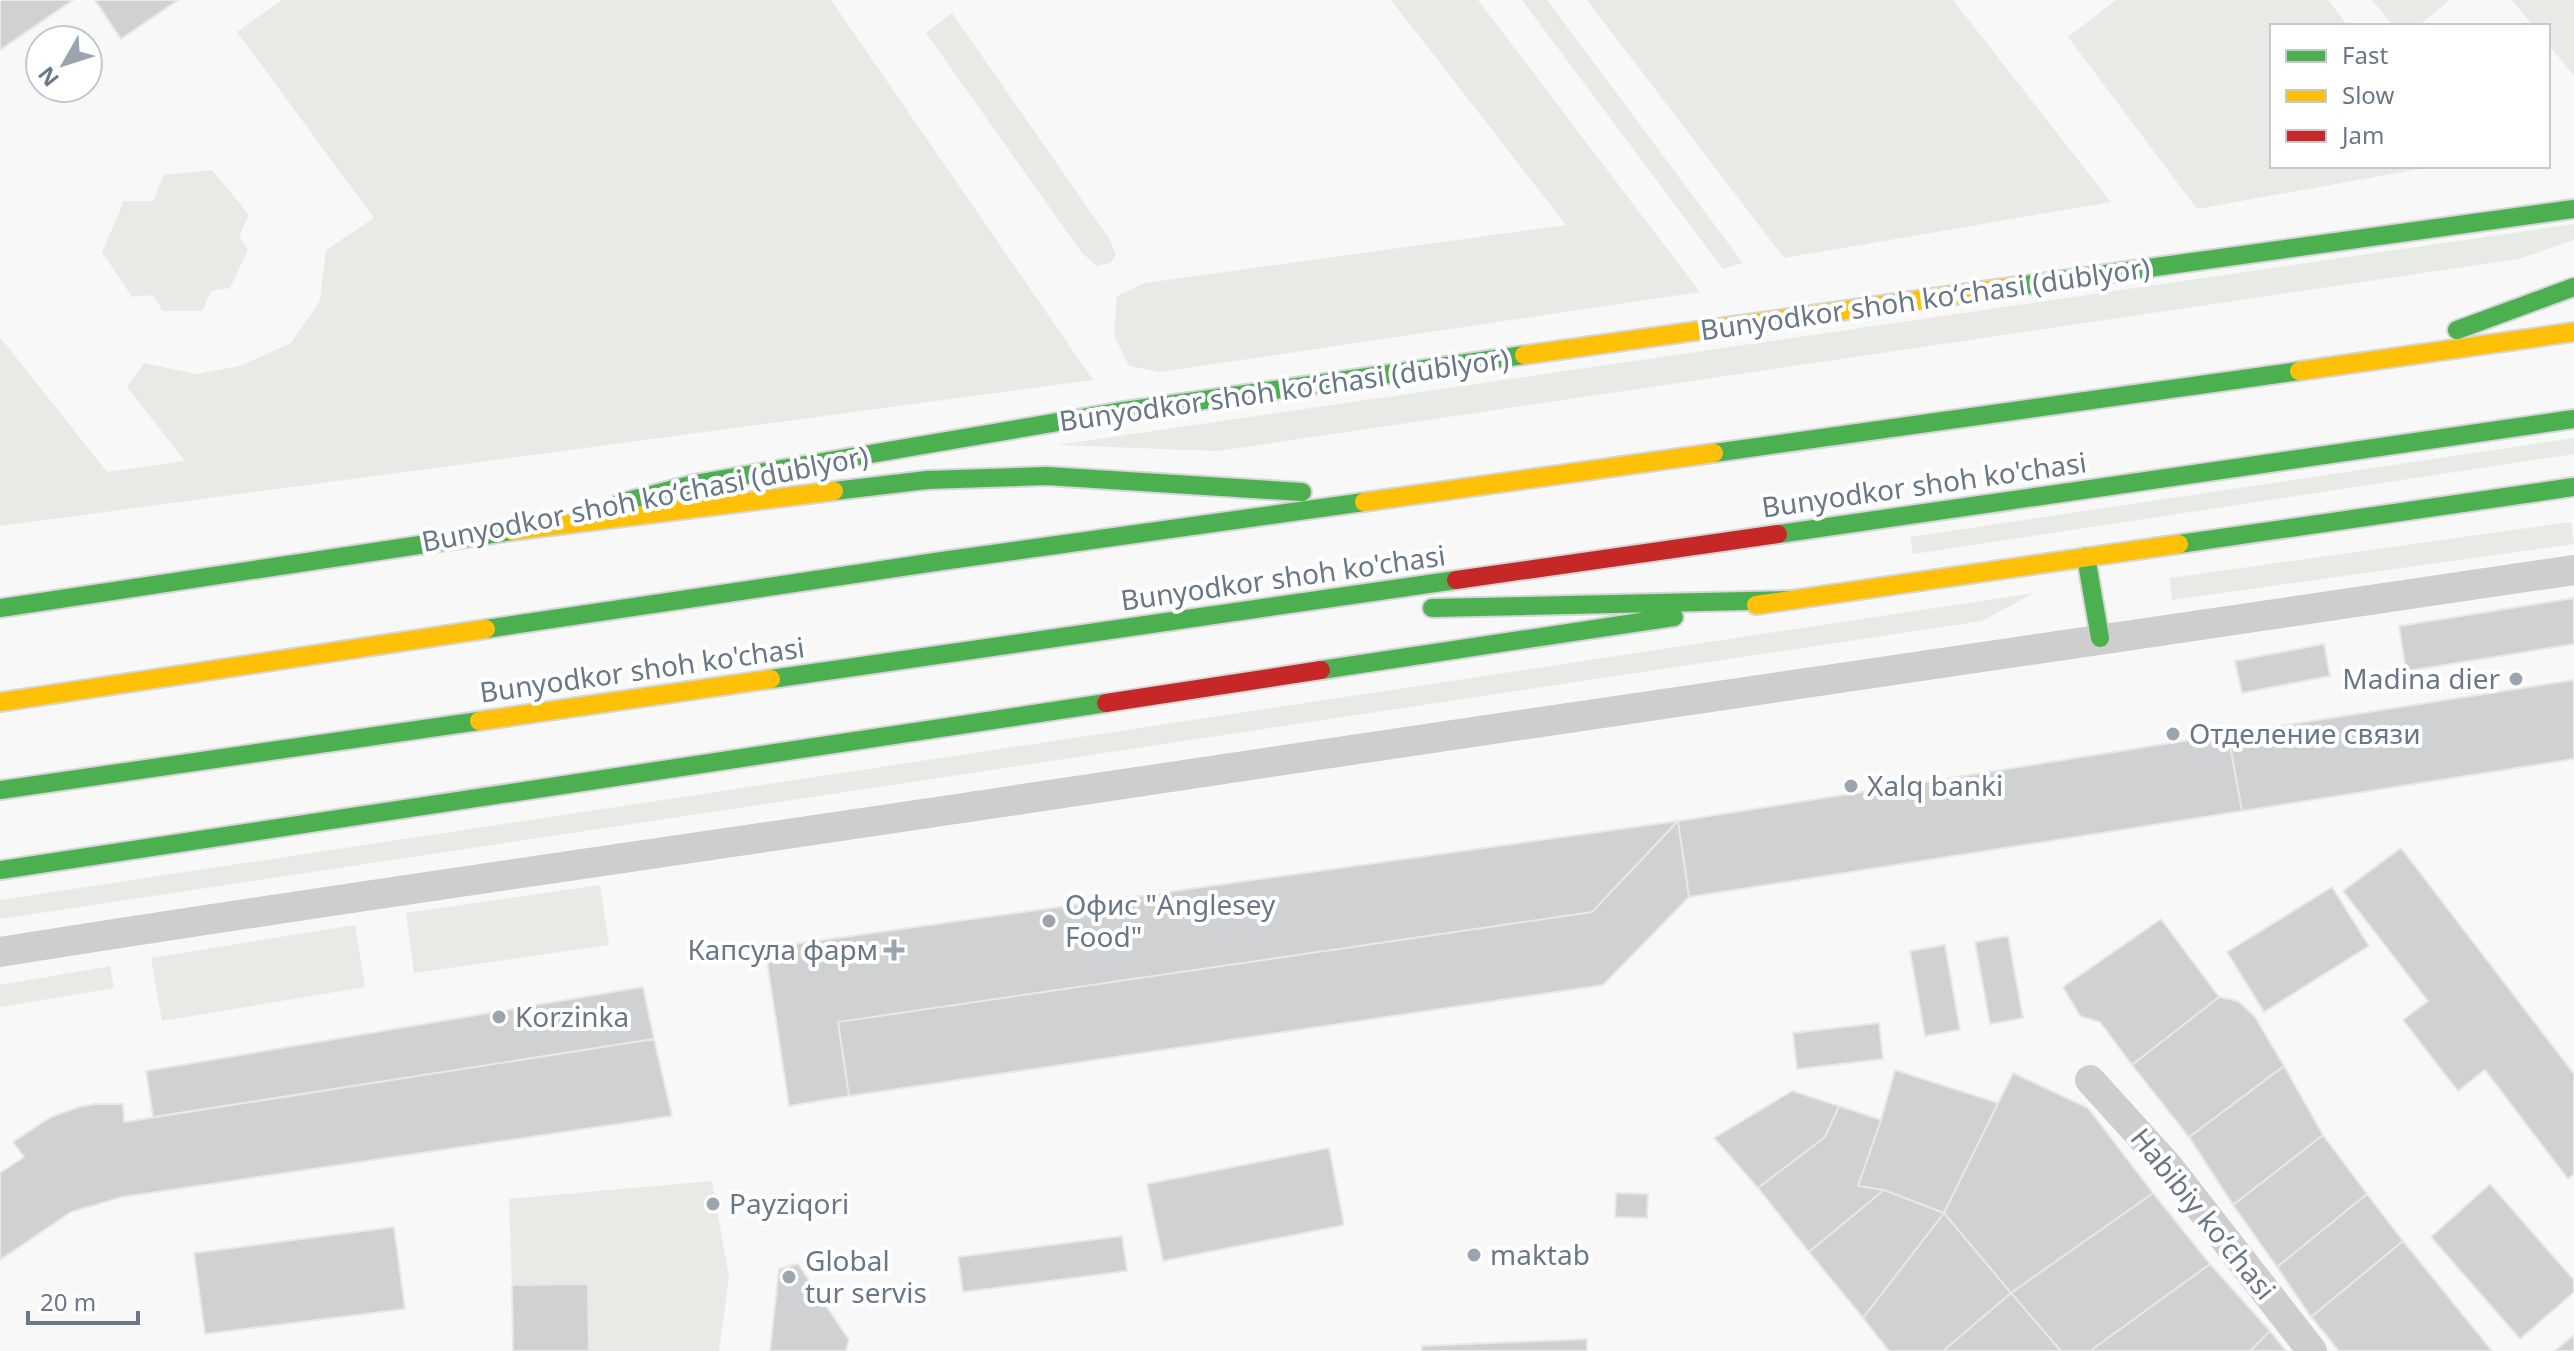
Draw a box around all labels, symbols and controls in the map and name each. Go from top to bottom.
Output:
north arrow [24,24,104,104]
legend [2270,24,2550,168]
text: Fast [2342,38,2388,71]
text: N [30,61,65,94]
text: Slow [2342,78,2394,111]
text: Jam [2340,118,2384,151]
street label: Bunyodkor shoh koʻchasi (dublyor) [1697,248,2152,348]
street label: Bunyodkor shoh koʻchasi (dublyor) [1056,339,1511,439]
street label: Bunyodkor shoh koʻchasi (dublyor) [418,436,871,560]
street label: Bunyodkor shoh ko'chasi [1759,442,2089,526]
street label: Bunyodkor shoh ko'chasi [1118,535,1448,619]
street label: Bunyodkor shoh ko'chasi [477,627,807,711]
place label: Madina dier [2342,659,2500,697]
marker: Madina dier [2507,670,2525,688]
place label: Отделение связи [2189,714,2421,752]
marker: Отделение связи [2164,725,2182,743]
place label: Xalq banki [1867,766,2003,804]
marker: Xalq banki [1842,777,1860,795]
place label: Офис "Anglesey Food" [1065,885,1276,955]
marker: Офис "Anglesey Food" [1040,912,1058,930]
place label: Капсула фарм [688,930,878,968]
marker: Капсула фарм [885,941,903,959]
place label: Korzinka [515,997,629,1035]
marker: Korzinka [490,1008,508,1026]
street label: Habibiy koʻchasi [2123,1120,2285,1307]
place label: Payziqori [729,1184,849,1222]
marker: Payziqori [704,1195,722,1213]
place label: maktab [1490,1235,1590,1273]
place label: Global tur servis [805,1241,927,1311]
marker: maktab [1465,1246,1483,1264]
marker: Global tur servis [780,1268,798,1286]
scale bar [28,1275,138,1325]
text: 20 m [40,1285,96,1318]

